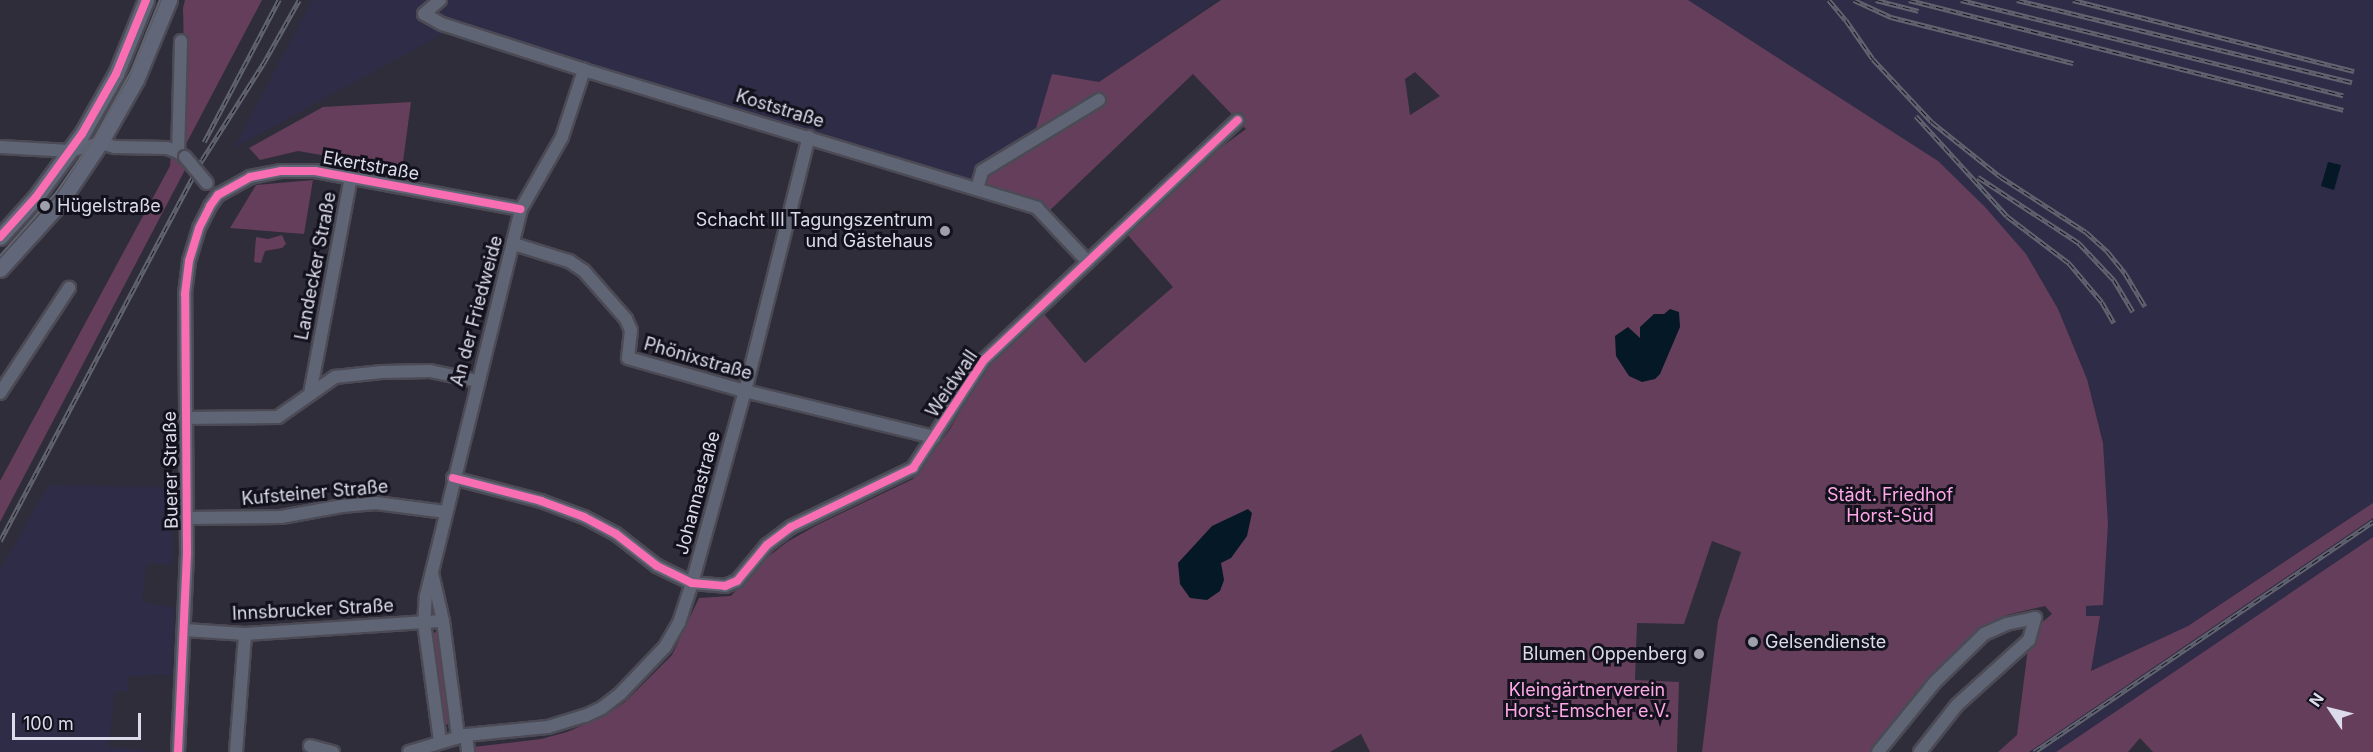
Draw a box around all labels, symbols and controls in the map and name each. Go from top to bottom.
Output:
street label: Koststraße [733,85,827,133]
street label: Ekertstraße [321,147,421,185]
street label: Landecker Straße [291,190,341,342]
place label: Hügelstraße [57,195,161,217]
marker: Hügelstraße [38,199,52,213]
place label: Schacht III Tagungszentrum und Gästehaus [696,210,933,252]
marker: Schacht III Tagungszentrum und Gästehaus [938,224,952,238]
street label: An der Friedweide [446,233,508,389]
street label: Phönixstraße [641,333,755,385]
street label: Weidwall [922,346,982,422]
street label: Buerer Straße [159,411,183,529]
street label: Johannastraße [671,429,725,557]
street label: Kufsteiner Straße [241,476,389,510]
park label: Städt. Friedhof Horst-Süd [1827,485,1953,528]
street label: Innsbrucker Straße [232,595,394,625]
place label: Gelsendienste [1765,631,1886,653]
marker: Gelsendienste [1746,635,1760,649]
place label: Blumen Oppenberg [1522,643,1687,665]
marker: Blumen Oppenberg [1692,647,1706,661]
park label: Kleingärtnerverein Horst-Emscher e.V. [1504,680,1670,722]
north arrow [2301,680,2361,740]
text: N [2305,689,2328,710]
scale bar [15,701,144,739]
text: 100 m [23,713,74,734]

